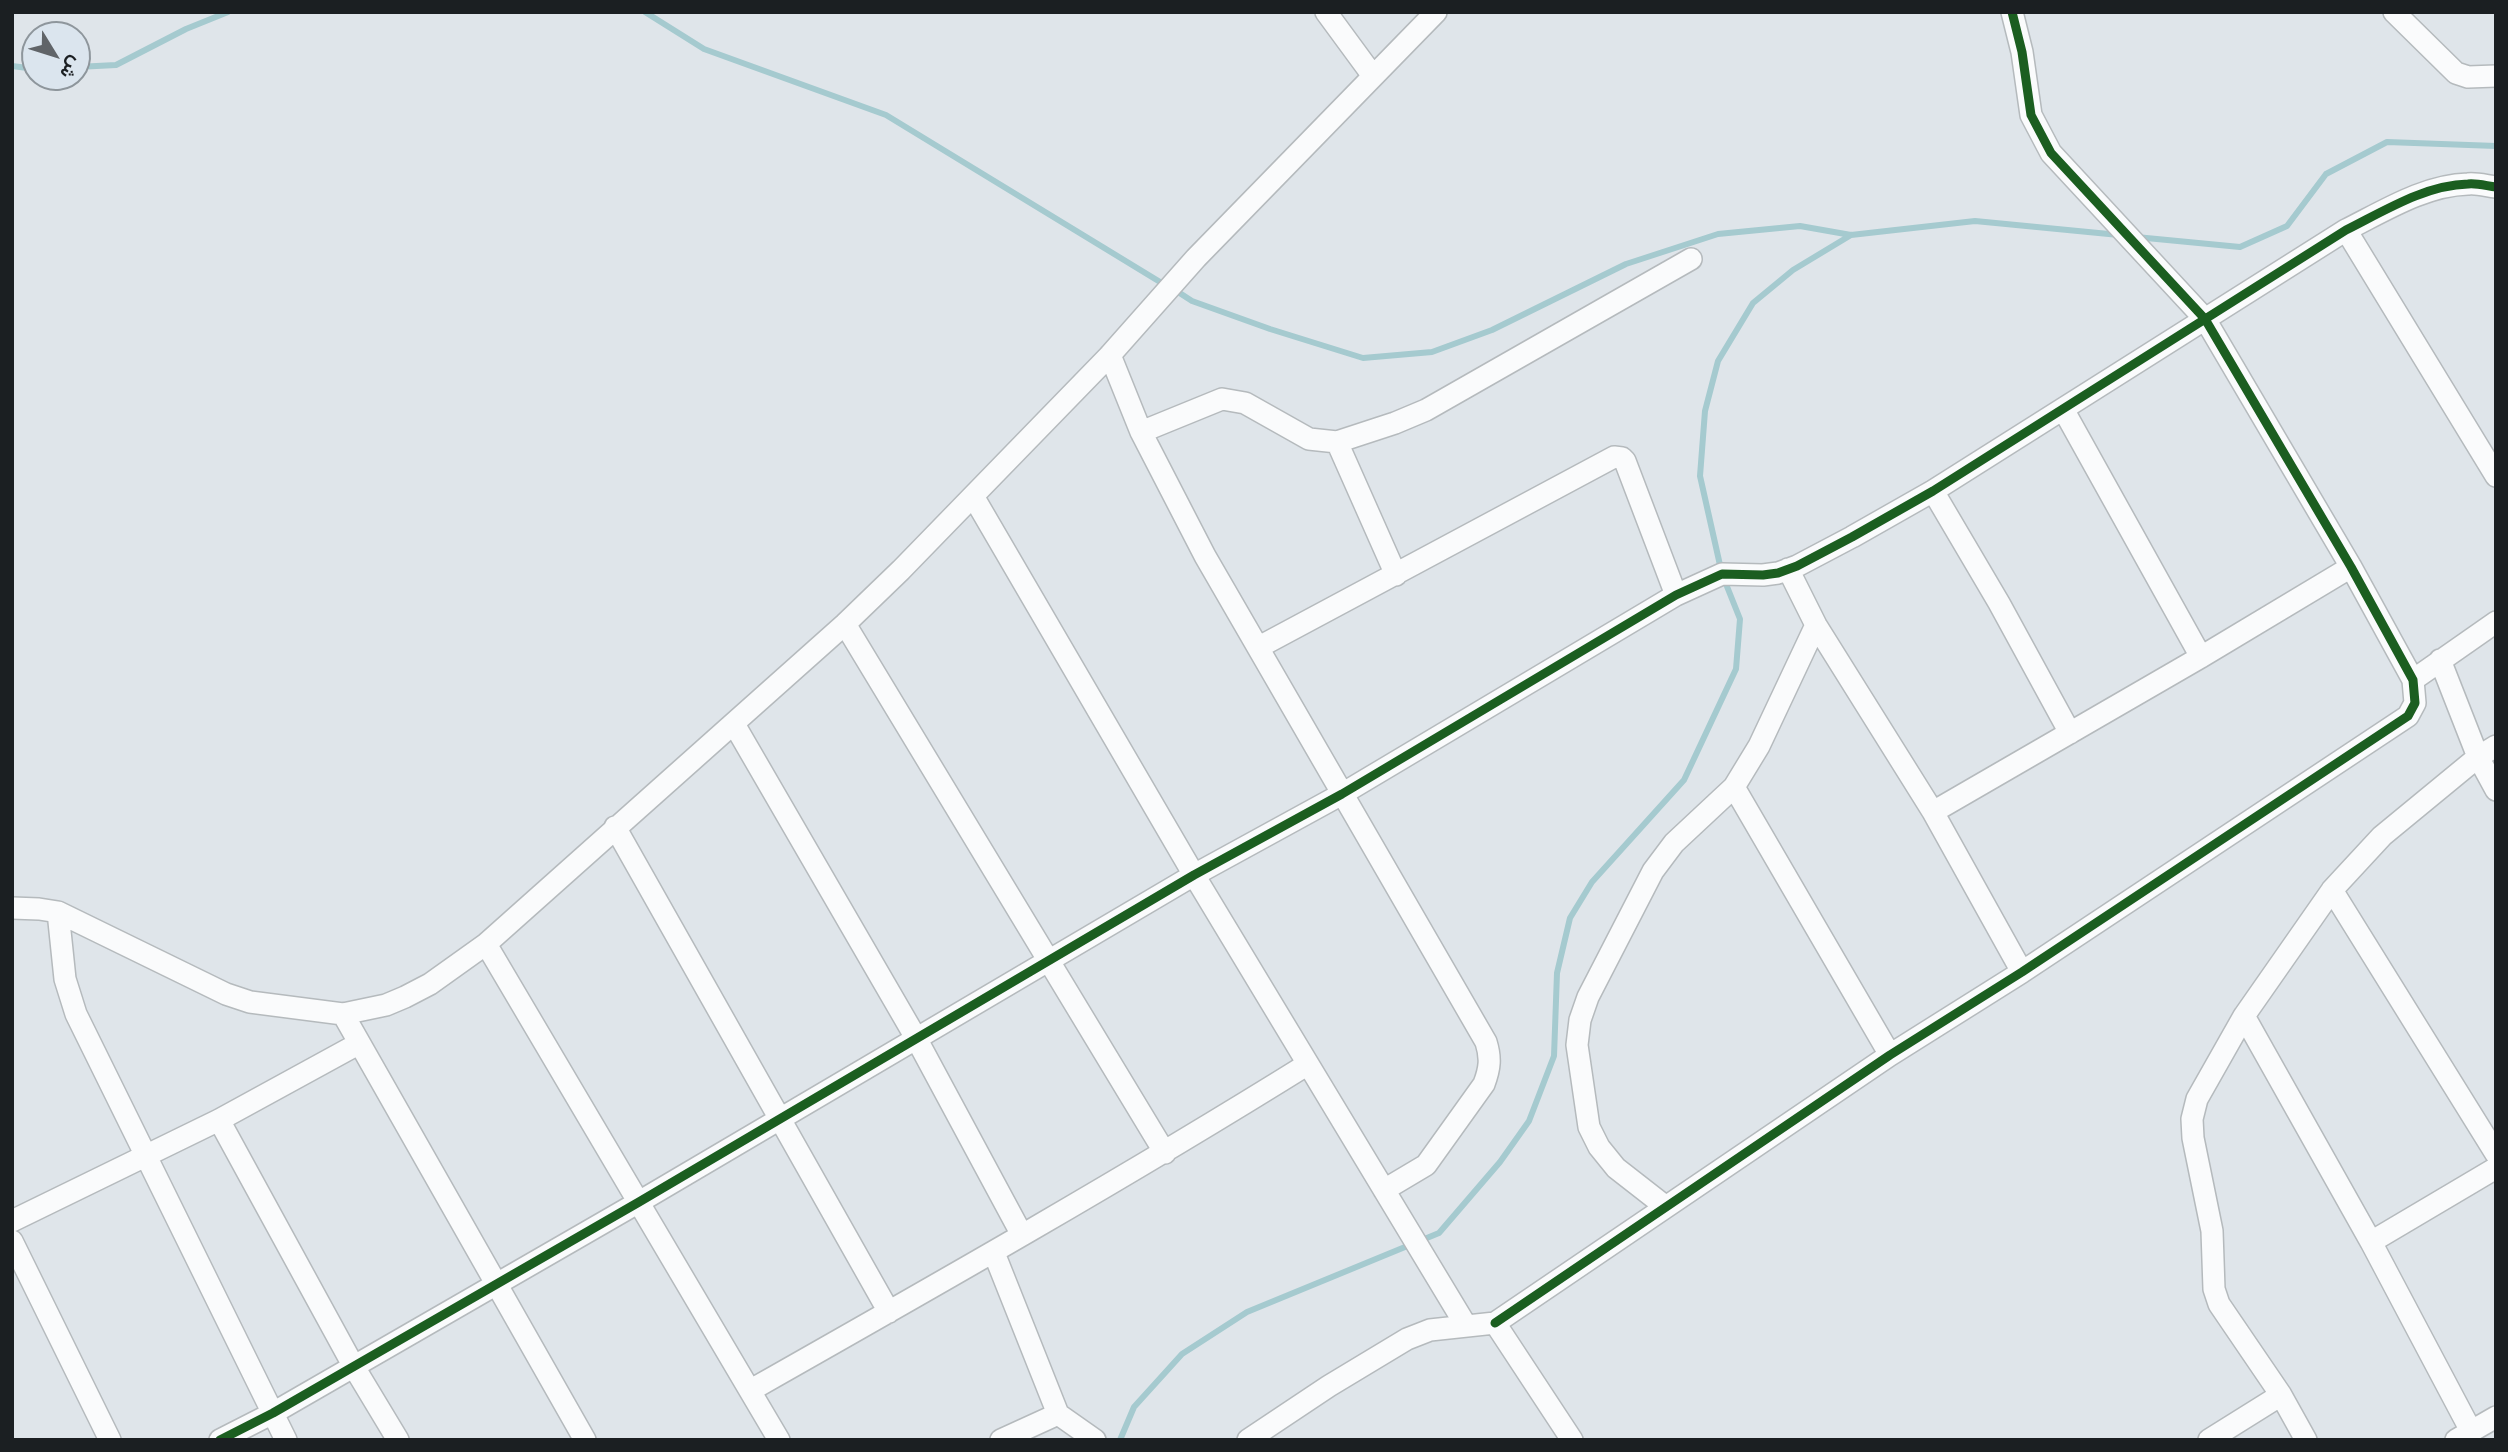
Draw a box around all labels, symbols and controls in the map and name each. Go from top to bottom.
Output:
north arrow [21,21,91,91]
text: ش [55,52,87,84]

